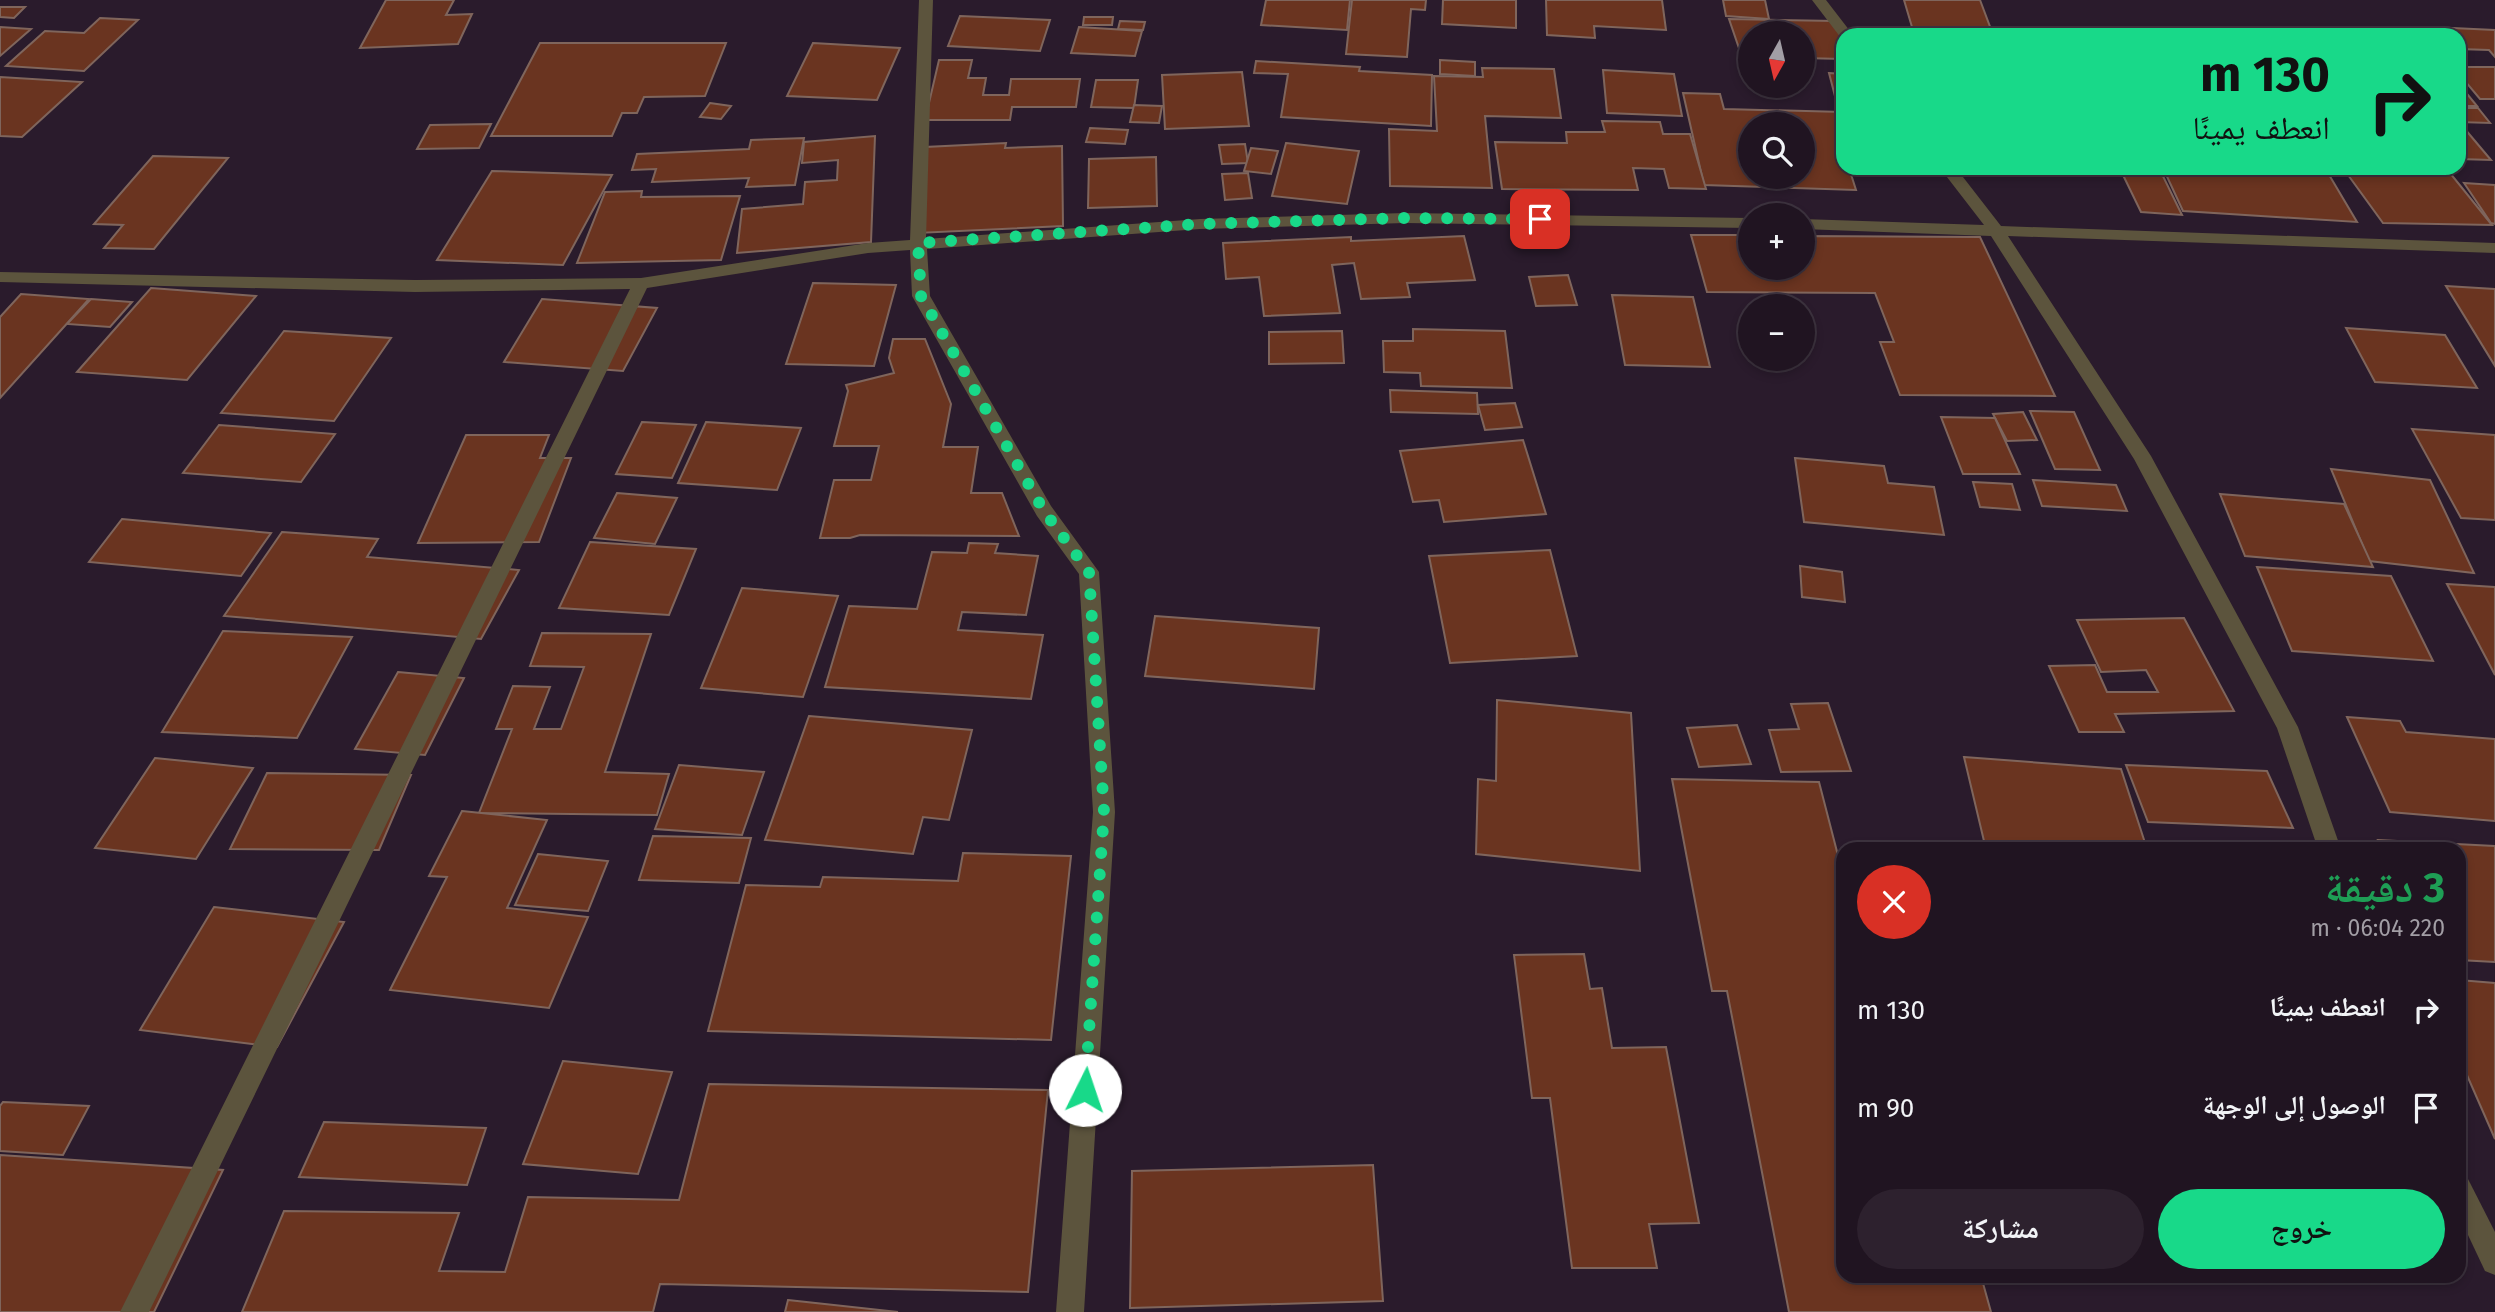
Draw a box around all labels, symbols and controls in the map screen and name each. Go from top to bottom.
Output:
north arrow [1738,21,1815,98]
map controls [1738,21,1815,371]
text: 130 m [2200,45,2330,104]
icon: right [2354,56,2445,147]
text: انعطف يمينًا [2192,109,2330,147]
button: search [1738,112,1815,189]
pin [1510,189,1570,249]
icon: arrive [1521,200,1559,238]
button: + [1738,203,1815,280]
button: − [1738,294,1815,371]
text: 3 دقيقة [2325,863,2445,913]
button: close [1857,865,1931,939]
text: 220 m · 06:04 [2310,914,2445,942]
icon: right [2407,991,2445,1029]
text: انعطف يمينًا [2270,992,2386,1023]
text: 130 m [1857,995,1925,1026]
position arrow [1048,1053,1122,1127]
icon: arrive [2407,1089,2445,1127]
text: الوصول إلى الوجهة [2203,1090,2386,1121]
text: 90 m [1857,1093,1914,1124]
button: مشاركة [1857,1189,2144,1269]
button: خروج [2158,1189,2445,1269]

